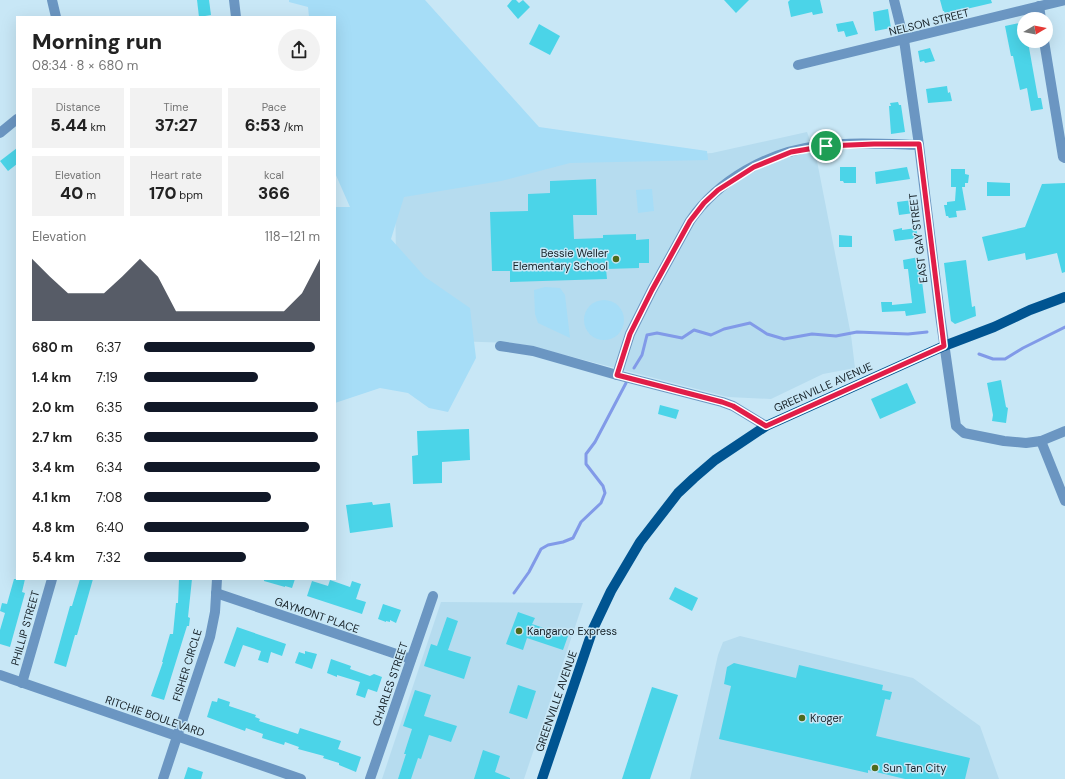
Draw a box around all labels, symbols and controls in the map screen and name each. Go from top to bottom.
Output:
street label: NELSON STREET [887,5,971,39]
north arrow [1017,12,1053,48]
map controls [1017,12,1053,48]
text: Morning run [32,27,162,56]
button: share [278,29,320,71]
text: 08:34 · 8 × 680 m [32,57,138,74]
text: Distance [56,100,100,114]
text: Time [164,100,188,114]
text: Pace [262,100,286,114]
text: 5.44 [50,114,87,136]
text: 37:27 [155,114,197,136]
text: 6:53 [245,114,281,136]
text: km [87,120,106,134]
text: /km [281,120,303,134]
pin [809,129,843,163]
icon: arrive [815,135,837,157]
text: Elevation [55,168,101,182]
text: Heart rate [150,168,202,182]
text: kcal [264,168,284,182]
text: 40 [60,182,83,204]
text: 170 [149,182,176,204]
text: 366 [258,182,290,204]
text: m [83,188,96,202]
text: bpm [176,188,203,202]
street label: EAST GAY STREET [906,192,930,284]
text: Elevation [32,228,86,245]
text: 118–121 m [265,228,320,245]
place label: Bessie Weller Elementary School [513,246,608,273]
marker: Bessie Weller Elementary School [611,254,621,264]
text: 680 m [32,339,73,356]
text: 6:37 [96,339,121,356]
street label: GREENVILLE AVENUE [772,359,874,415]
text: 1.4 km [32,369,71,386]
text: 7:19 [96,369,118,386]
text: 2.0 km [32,399,74,416]
text: 6:35 [96,399,122,416]
text: 2.7 km [32,429,72,446]
text: 6:35 [96,429,122,446]
text: 3.4 km [32,459,74,476]
text: 6:34 [96,459,122,476]
text: 4.1 km [32,489,71,506]
text: 7:08 [96,489,122,506]
text: 4.8 km [32,519,75,536]
text: 6:40 [96,519,124,536]
text: 5.4 km [32,549,75,566]
text: 7:32 [96,549,121,566]
street label: PHILLIP STREET [8,589,42,667]
street label: GAYMONT PLACE [273,594,361,636]
place label: Kangaroo Express [527,624,617,638]
marker: Kangaroo Express [514,626,524,636]
street label: FISHER CIRCLE [169,627,205,703]
street label: CHARLES STREET [369,640,411,728]
street label: GREENVILLE AVENUE [532,648,580,754]
street label: RITCHIE BOULEVARD [104,692,207,740]
place label: Kroger [810,711,843,725]
marker: Kroger [797,713,807,723]
place label: Sun Tan City [883,761,946,775]
marker: Sun Tan City [870,763,880,773]

